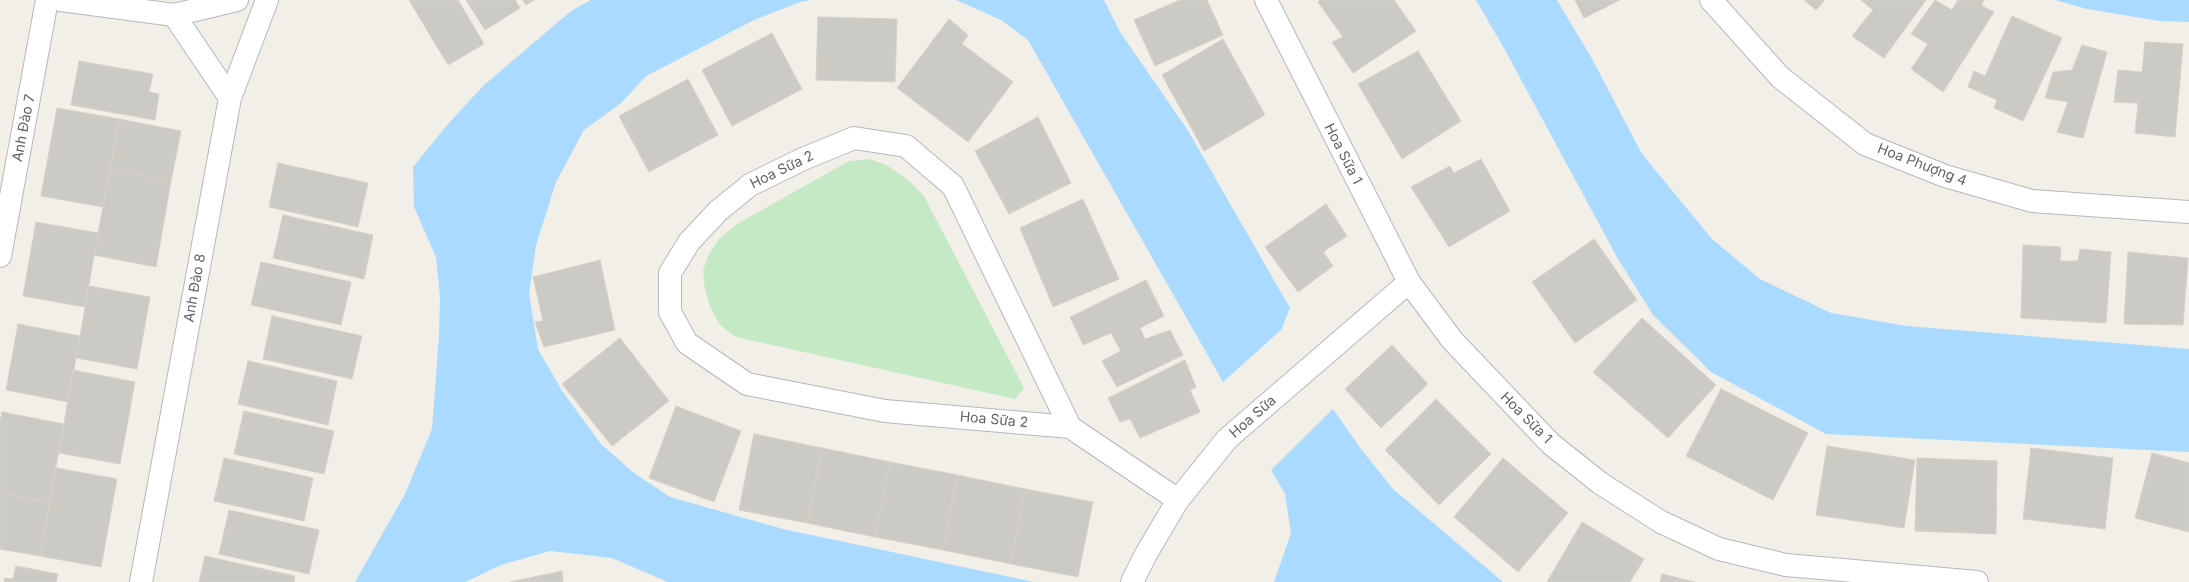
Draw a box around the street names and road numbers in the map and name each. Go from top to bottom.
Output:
street label: Anh Đào 7 [9,93,39,163]
street label: Hoa Sữa 1 [1321,121,1365,187]
street label: Hoa Phượng 4 [1875,140,1969,190]
street label: Hoa Sữa 2 [747,147,817,193]
street label: Anh Đào 8 [181,253,209,323]
street label: Hoa Sữa 1 [1497,389,1555,447]
street label: Hoa Sữa [1226,392,1280,442]
street label: Hoa Sữa 2 [959,409,1029,431]

